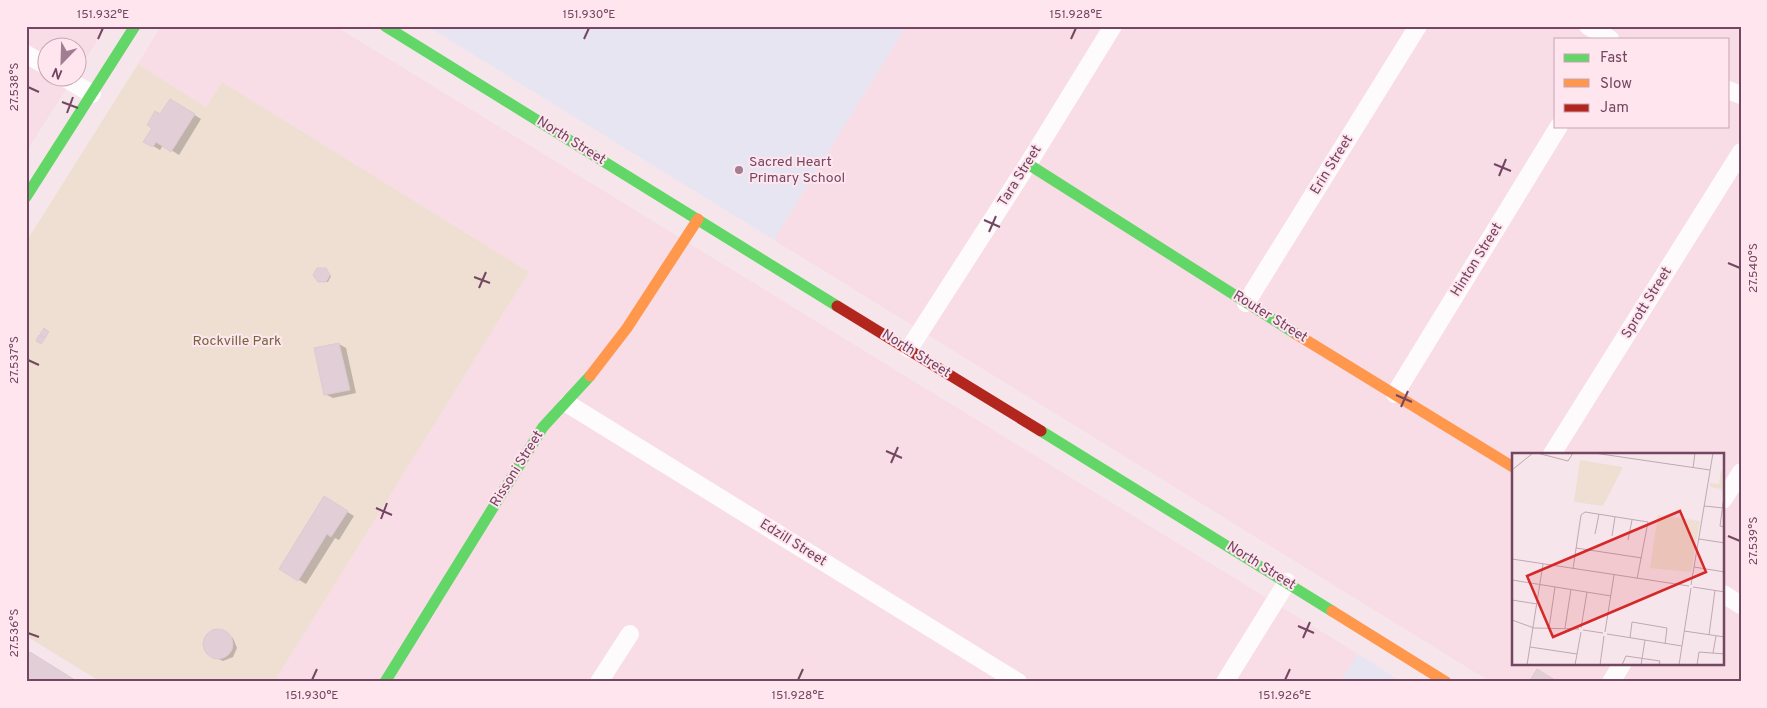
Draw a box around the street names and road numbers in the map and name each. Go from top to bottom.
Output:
street label: North Street [533,113,609,169]
street label: Erin Street [1307,132,1357,198]
street label: Tara Street [994,142,1046,210]
street label: Hinton Street [1448,220,1506,300]
street label: Sprott Street [1618,264,1676,342]
street label: Router Street [1230,287,1310,347]
street label: North Street [878,326,954,382]
street label: Rissoni Street [487,428,547,510]
street label: Edzill Street [756,516,830,570]
street label: North Street [1223,538,1299,594]

